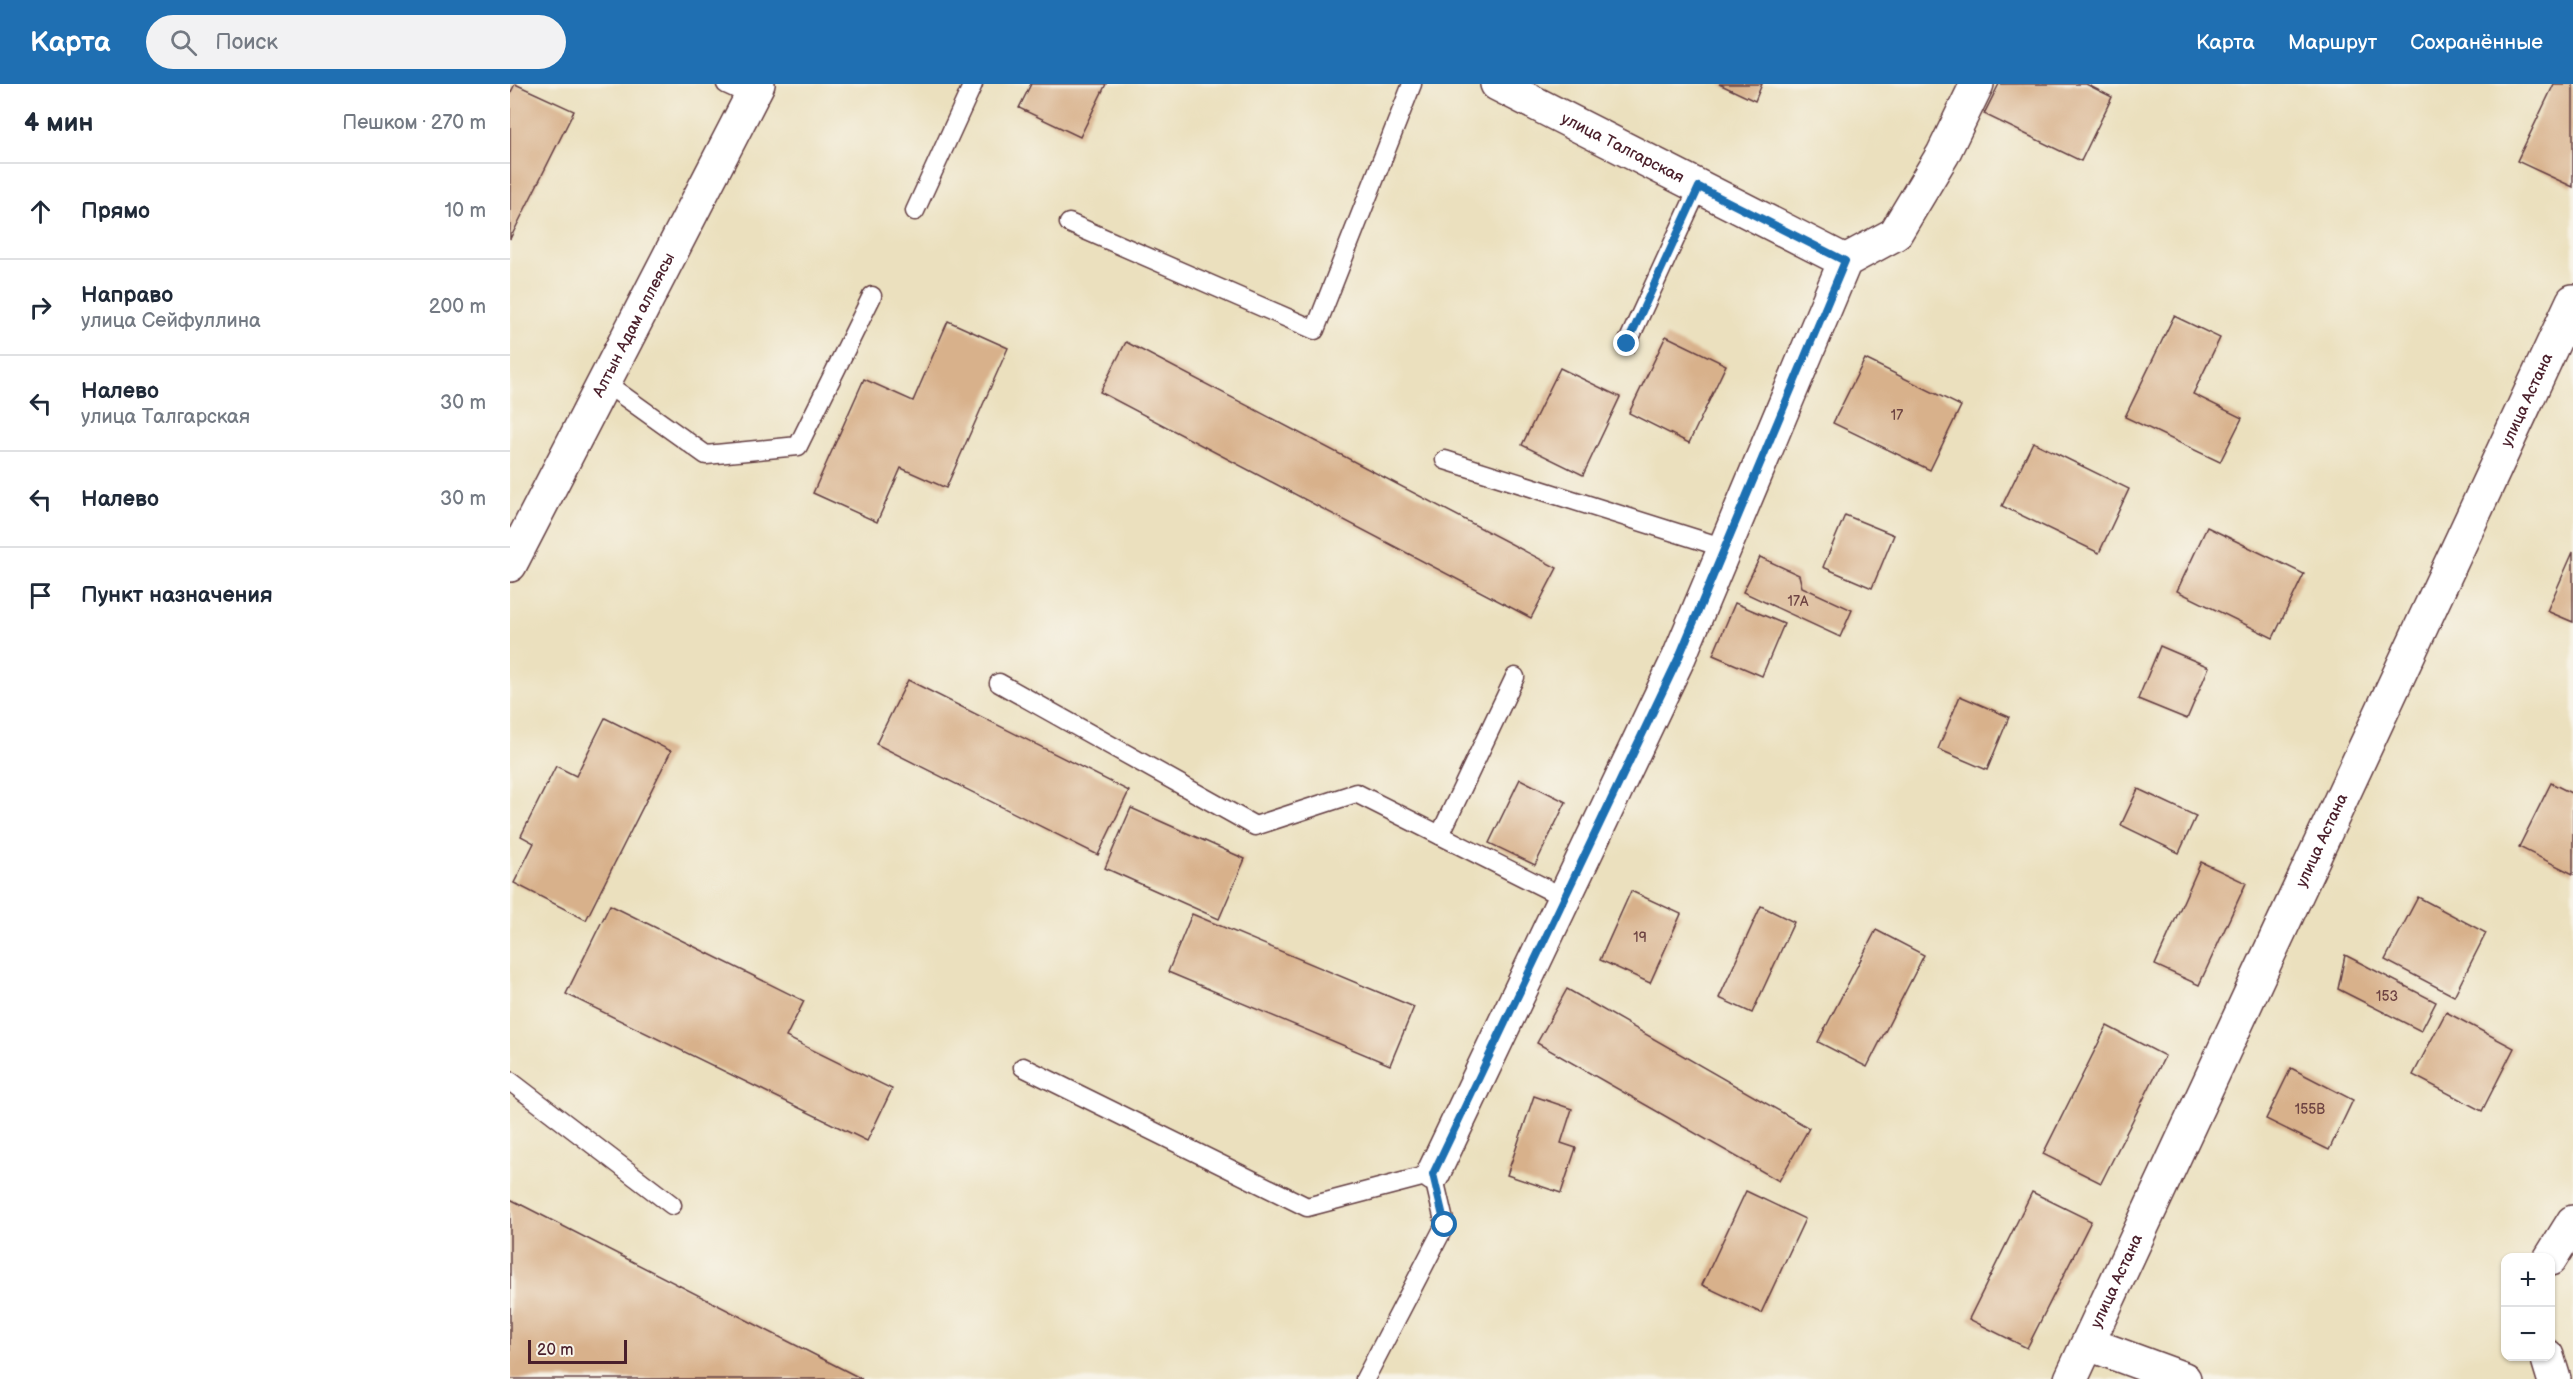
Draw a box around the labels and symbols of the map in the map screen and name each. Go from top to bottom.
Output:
street label: улица Талгарская [1558,109,1687,187]
street label: Алтын Адам аллеясы [588,250,679,401]
route end [1613,330,1639,356]
street label: улица Астана [2497,350,2557,450]
house number: 17 [1891,407,1903,424]
house number: 17А [1788,593,1809,610]
street label: улица Астана [2292,790,2352,890]
house number: 19 [1633,929,1647,946]
house number: 153 [2376,988,2398,1005]
house number: 155В [2295,1101,2325,1118]
route start [1431,1211,1457,1237]
street label: улица Астана [2087,1231,2147,1331]
scale bar [528,1337,627,1364]

